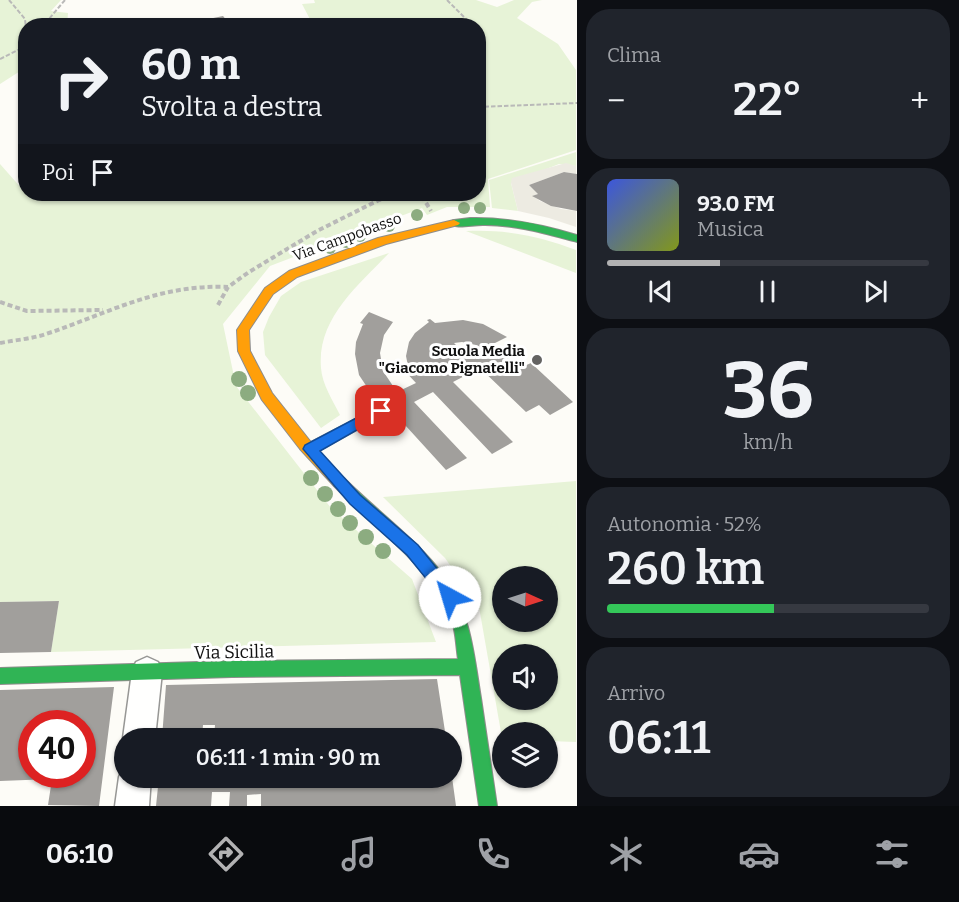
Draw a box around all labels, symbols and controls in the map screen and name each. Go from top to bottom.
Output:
text: 60 m [141,40,240,90]
icon: right [42,42,120,120]
text: Clima [607,43,661,67]
text: 22° [733,73,803,127]
text: − [607,81,625,121]
text: + [910,81,929,121]
text: Svolta a destra [141,91,322,123]
icon: arrive [86,156,119,189]
text: Poi [42,159,74,186]
text: 93.0 FM [697,190,775,217]
street label: Via Campobasso [290,209,404,265]
text: Musica [697,217,764,241]
icon: previous [644,275,677,308]
icon: pause [751,275,784,308]
icon: next [859,275,892,308]
place label: Scuola Media "Giacomo Pignatelli" [379,342,526,377]
text: 36 [722,344,814,438]
marker: Scuola Media "Giacomo Pignatelli" [530,353,544,367]
pin [355,385,406,436]
icon: arrive [364,394,397,427]
text: km/h [743,430,793,454]
text: Autonomia · 52% [607,512,762,536]
text: 260 km [607,542,764,596]
position arrow [418,565,482,629]
north arrow [492,566,558,632]
map controls [492,566,558,788]
street label: Via Sicilia [194,640,275,664]
button: sound [492,644,558,710]
text: Arrivo [607,681,665,705]
speed limit sign: 40 [18,710,96,788]
text: 06:11 [607,711,710,765]
button: layers [492,722,558,788]
text: 06:11 · 1 min · 90 m [196,744,380,771]
icon: directions [205,833,247,875]
icon: music [338,833,380,875]
icon: phone [472,833,514,875]
icon: climate [605,833,647,875]
icon: car [738,833,780,875]
icon: filters [871,833,913,875]
text: 06:10 [46,838,114,870]

